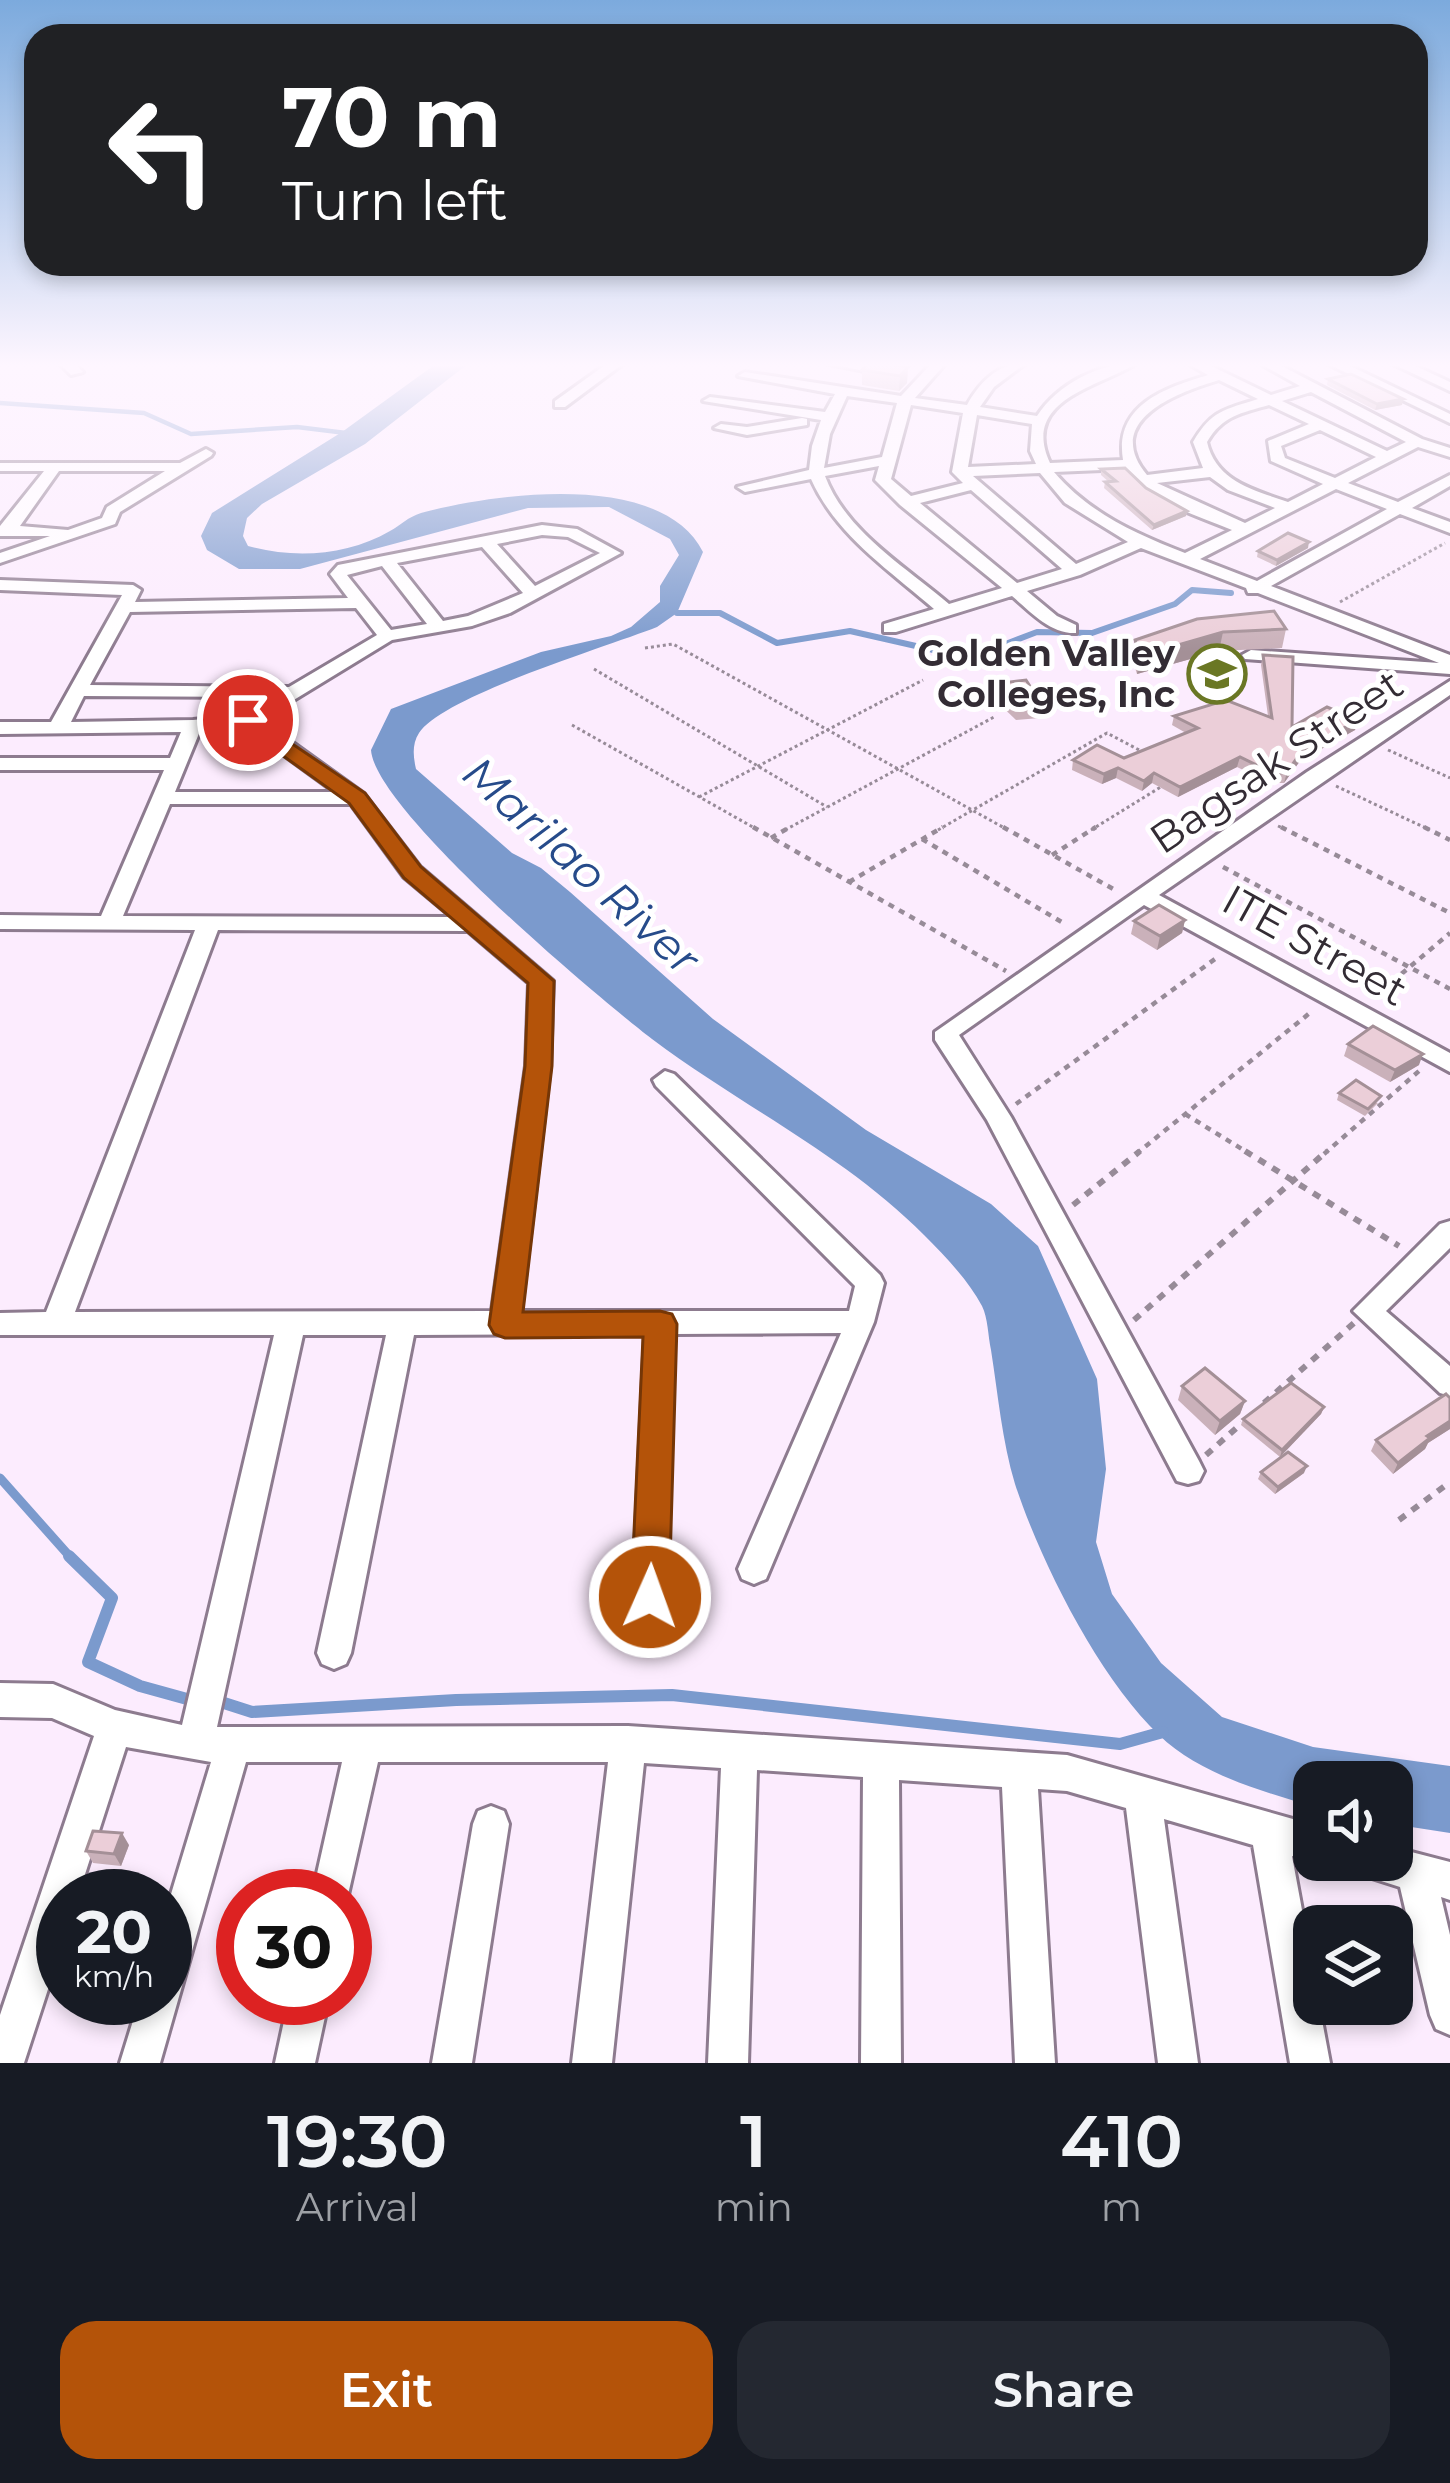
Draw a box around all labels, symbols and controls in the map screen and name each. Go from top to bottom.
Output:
text: 70 m [282,66,501,168]
icon: left [84,72,240,228]
text: Turn left [282,168,508,234]
place label: Golden Valley Colleges, Inc [917,631,1175,716]
school or university icon: Golden Valley Colleges, Inc [1186,643,1248,705]
street label: Bagsak Street [1140,657,1412,865]
pin [197,669,299,771]
icon: arrive [215,687,281,753]
water label: Marilao River [452,744,712,986]
street label: ITE Street [1214,873,1416,1017]
position arrow [587,1534,713,1660]
map controls [1293,1761,1413,2025]
button: sound [1293,1761,1413,1881]
speed limit sign: 30 [216,1869,372,2025]
text: 20 [76,1895,152,1968]
button: layers [1293,1905,1413,2025]
text: km/h [74,1958,154,1995]
text: 19:30 [267,2097,448,2185]
text: 1 [740,2097,767,2185]
text: 410 [1060,2097,1183,2185]
text: Arrival [296,2183,419,2231]
text: min [715,2183,793,2231]
text: m [1101,2183,1142,2231]
button: Exit [60,2321,713,2459]
button: Share [737,2321,1390,2459]

